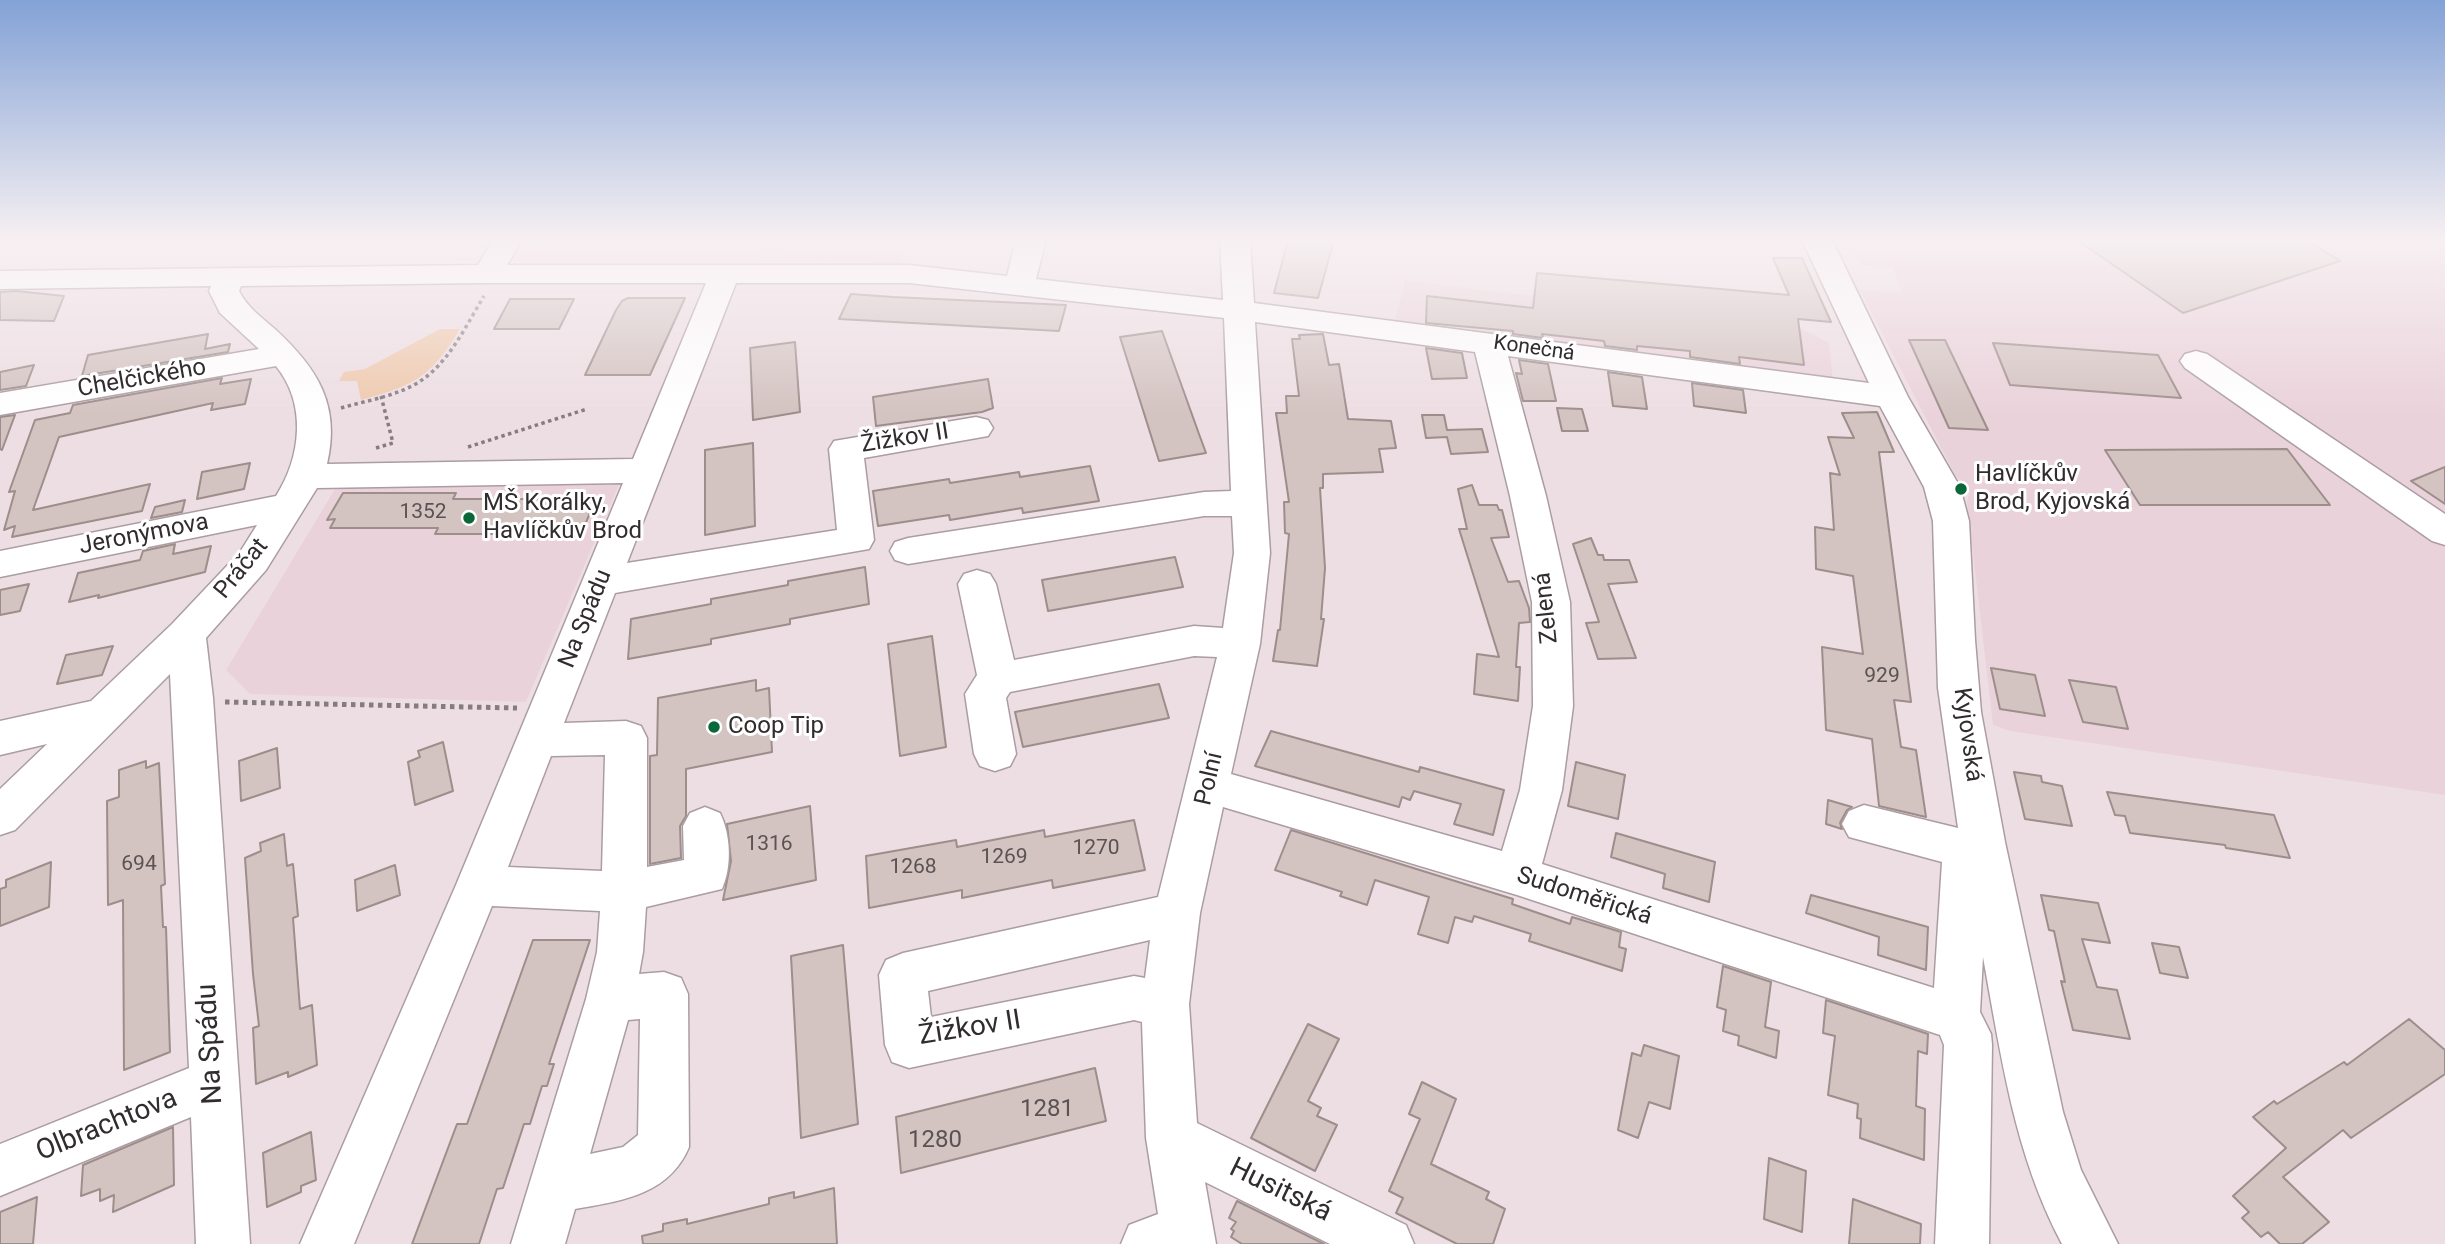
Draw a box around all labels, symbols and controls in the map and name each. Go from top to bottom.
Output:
street label: Konečná [1492,331,1576,367]
street label: Chelčického [76,354,208,404]
street label: Žižkov II [859,418,951,460]
place label: Havlíčkův Brod, Kyjovská [1975,461,2130,517]
marker: Havlíčkův Brod, Kyjovská [1953,481,1969,497]
place label: MŠ Korálky, Havlíčkův Brod [483,490,642,546]
house number: 1352 [399,500,447,526]
street label: Jeronýmova [77,508,211,562]
marker: MŠ Korálky, Havlíčkův Brod [461,510,477,526]
street label: Práčat [209,533,275,605]
street label: Na Spádu [553,566,619,672]
street label: Zelená [1529,571,1565,645]
house number: 929 [1864,664,1900,690]
street label: Kyjovská [1946,686,1988,784]
place label: Coop Tip [728,713,824,741]
marker: Coop Tip [706,719,722,735]
street label: Polní [1190,750,1230,808]
house number: 1316 [745,832,793,858]
house number: 1270 [1072,836,1120,862]
house number: 1269 [980,845,1028,871]
house number: 694 [121,852,157,878]
house number: 1268 [889,855,937,881]
street label: Sudoměřická [1513,862,1655,932]
street label: Na Spádu [191,983,231,1105]
street label: Žižkov II [916,1004,1024,1054]
street label: Olbrachtova [32,1082,182,1170]
house number: 1281 [1020,1096,1074,1124]
house number: 1280 [908,1127,962,1155]
street label: Husitská [1223,1152,1337,1230]

